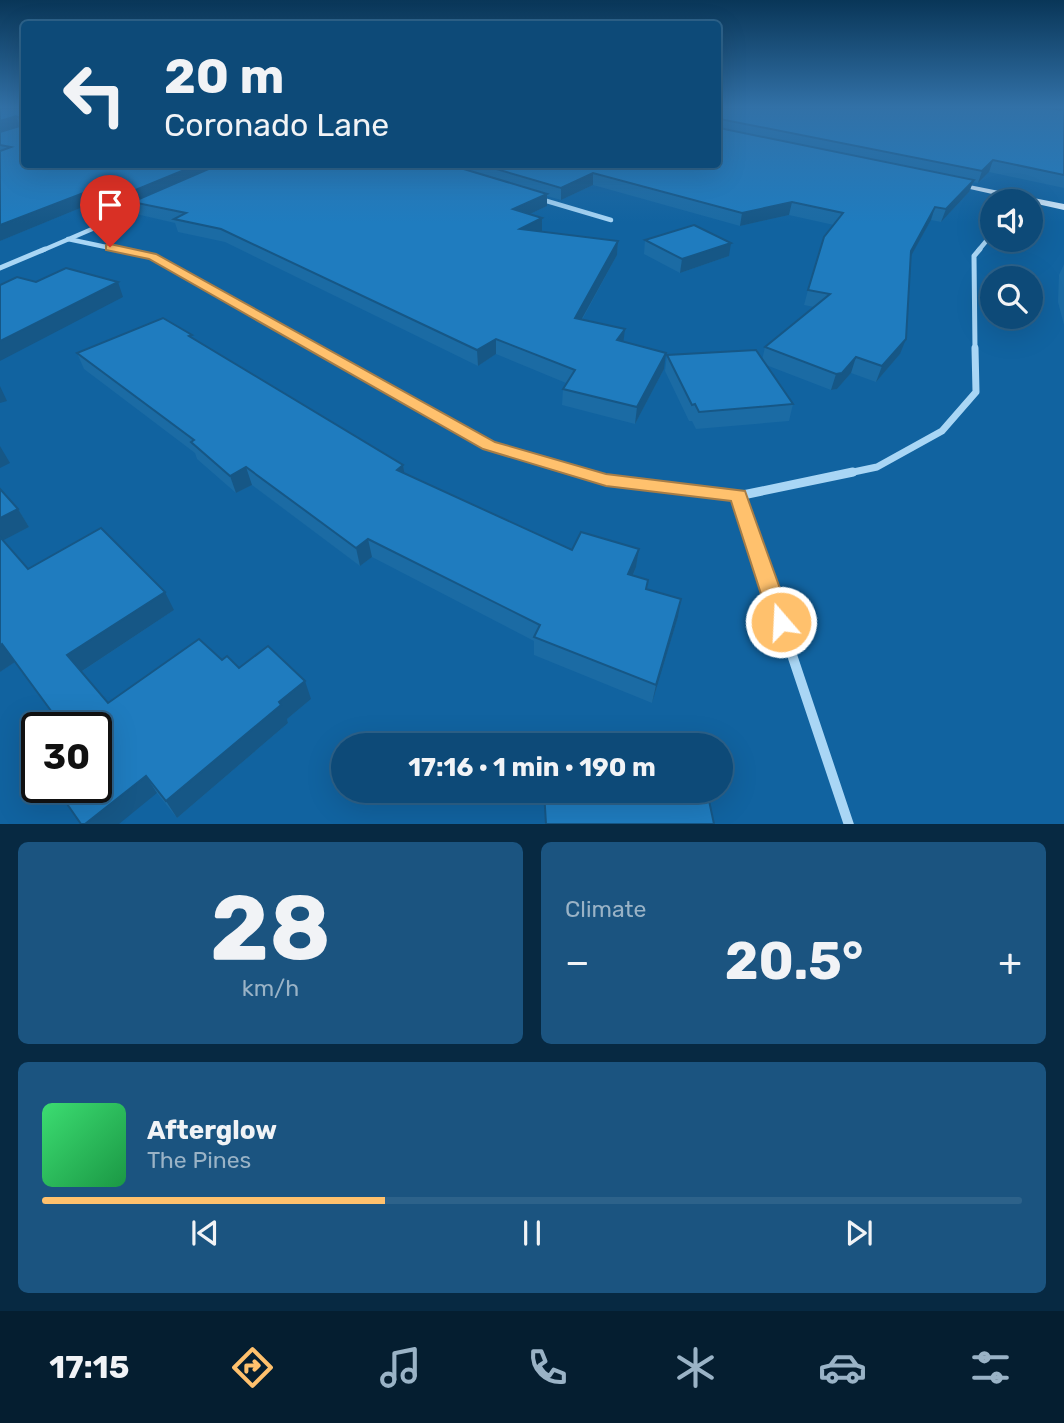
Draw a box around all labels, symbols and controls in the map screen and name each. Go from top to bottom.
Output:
text: 20 m [164,47,285,105]
icon: left [49,49,140,140]
text: Coronado Lane [164,106,389,144]
pin [80,175,140,247]
icon: arrive [91,186,129,224]
map controls [980,189,1043,329]
button: sound [980,189,1043,252]
button: search [980,266,1043,329]
position arrow [744,585,818,659]
speed limit sign: 30 [21,712,112,803]
text: 17:16 · 1 min · 190 m [408,752,656,783]
text: 28 [210,874,331,982]
text: Climate [565,895,646,923]
text: 20.5° [725,930,863,992]
text: − [565,939,590,985]
text: + [998,939,1022,985]
text: km/h [242,974,299,1002]
text: Afterglow [147,1115,277,1146]
text: The Pines [147,1146,251,1174]
icon: previous [186,1214,224,1252]
icon: pause [513,1214,551,1252]
icon: next [840,1214,878,1252]
icon: directions [228,1343,277,1392]
icon: music [376,1343,425,1392]
icon: phone [523,1343,572,1392]
icon: climate [671,1343,720,1392]
icon: car [818,1343,867,1392]
icon: filters [966,1343,1015,1392]
text: 17:15 [49,1348,129,1386]

